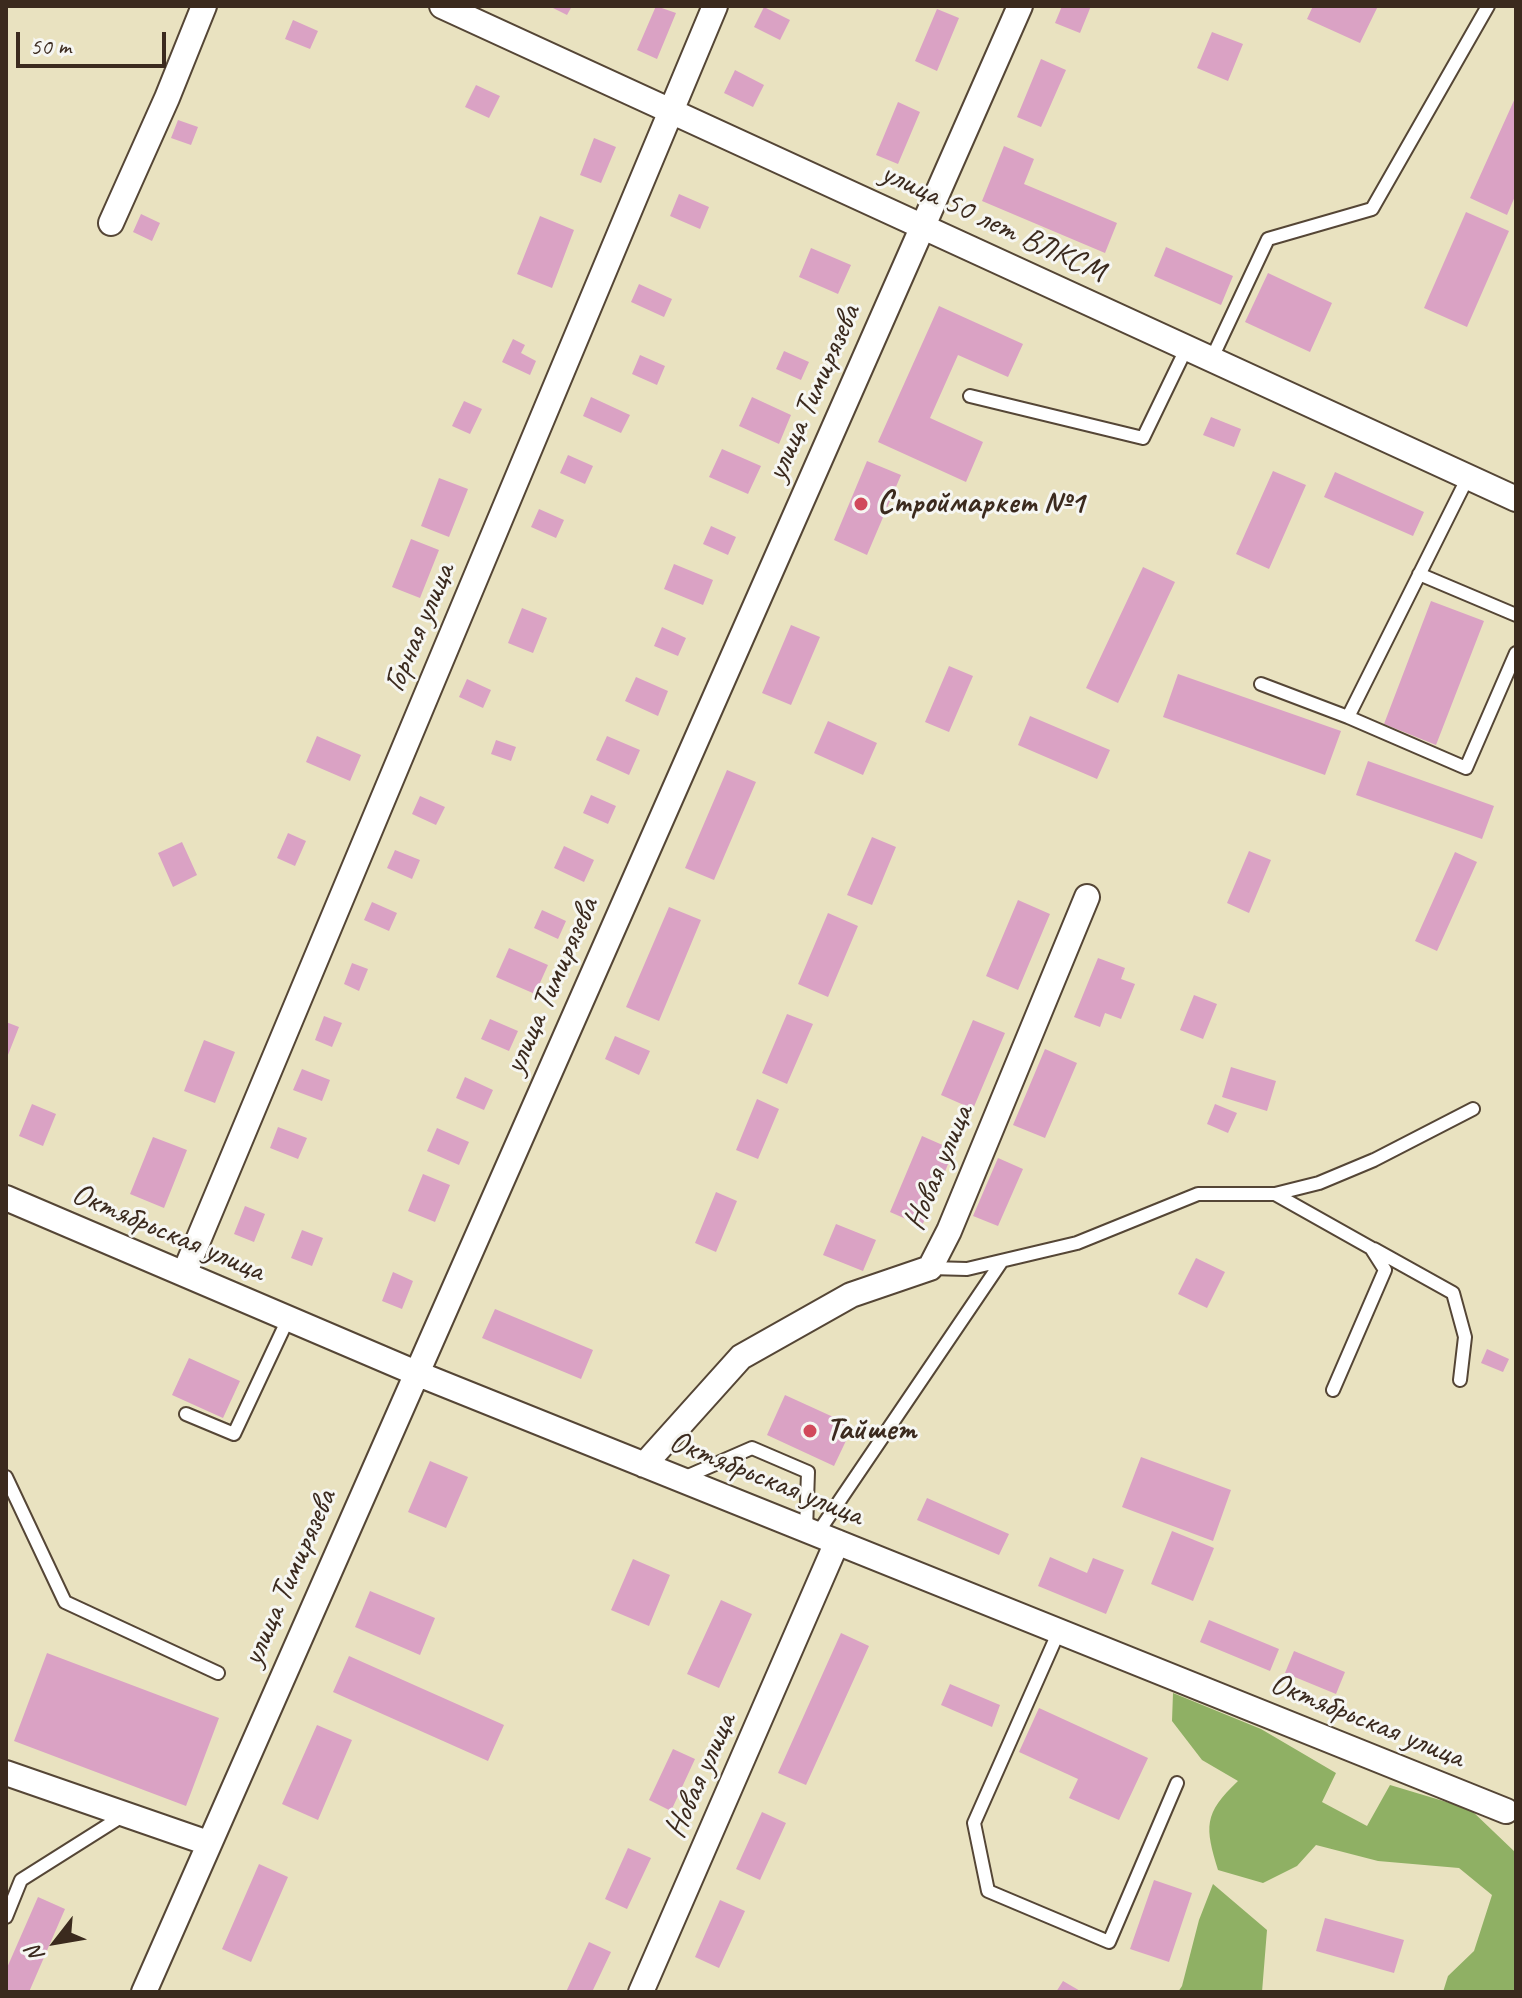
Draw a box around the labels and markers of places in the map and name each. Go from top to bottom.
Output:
place label: Строймаркет №1 [877,485,1084,523]
marker: Строймаркет №1 [852,495,870,513]
place label: Тайшет [826,1412,916,1450]
marker: Тайшет [801,1422,819,1440]

